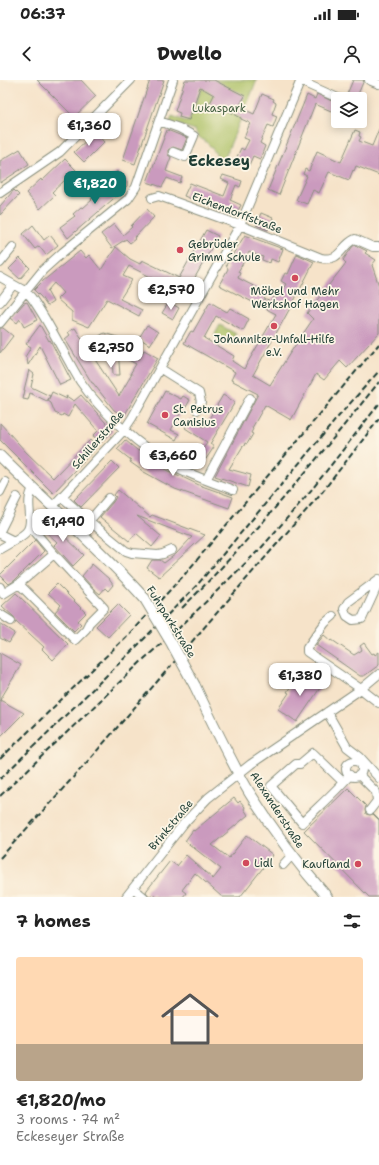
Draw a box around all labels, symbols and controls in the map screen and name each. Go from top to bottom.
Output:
text: 06:37 [20,4,65,24]
text: Dwello [157,42,222,66]
icon: back [16,43,38,65]
icon: person [341,43,363,65]
map controls [331,92,367,128]
button: layers [331,92,367,128]
park label: Lukaspark [192,101,246,116]
pin: €1,360 [56,113,122,147]
text: €1,360 [67,117,111,134]
district label: Eckesey [188,151,250,171]
pin: €1,820 [62,171,128,205]
text: €1,820 [73,175,117,192]
street label: Eichendorffstraße [190,189,284,237]
place label: Gebrüder Grimm Schule [188,237,261,265]
marker: Gebrüder Grimm Schule [175,245,185,255]
marker: Möbel und Mehr Werkshof Hagen [290,273,300,283]
pin: €2,570 [138,277,204,311]
text: €2,570 [147,281,195,298]
place label: Möbel und Mehr Werkshof Hagen [250,284,340,312]
marker: Johanniter-Unfall-Hilfe e.V. [269,321,279,331]
place label: Johanniter-Unfall-Hilfe e.V. [213,332,335,360]
pin: €2,750 [78,335,144,369]
text: €2,750 [88,339,134,356]
place label: St. Petrus Canisius [173,402,223,430]
street label: Schillerstraße [68,408,128,472]
marker: St. Petrus Canisius [160,410,170,420]
pin: €3,660 [140,443,206,477]
text: €3,660 [149,447,197,464]
pin: €1,490 [30,509,96,543]
text: €1,490 [41,513,85,530]
street label: Fuhrparkstraße [143,583,199,661]
pin: €1,380 [267,663,333,697]
text: €1,380 [278,667,322,684]
street label: Alexanderstraße [247,769,307,851]
street label: Brinkstraße [145,797,197,853]
place label: Lidl [254,856,274,871]
place label: Kaufland [302,857,350,872]
marker: Lidl [241,858,251,868]
marker: Kaufland [353,859,363,869]
text: 7 homes [16,910,91,932]
icon: filters [341,910,363,932]
icon: home [154,983,226,1055]
text: €1,820/mo [16,1089,106,1111]
text: 3 rooms · 74 m² [16,1111,120,1128]
text: Eckeseyer Straße [16,1128,125,1145]

